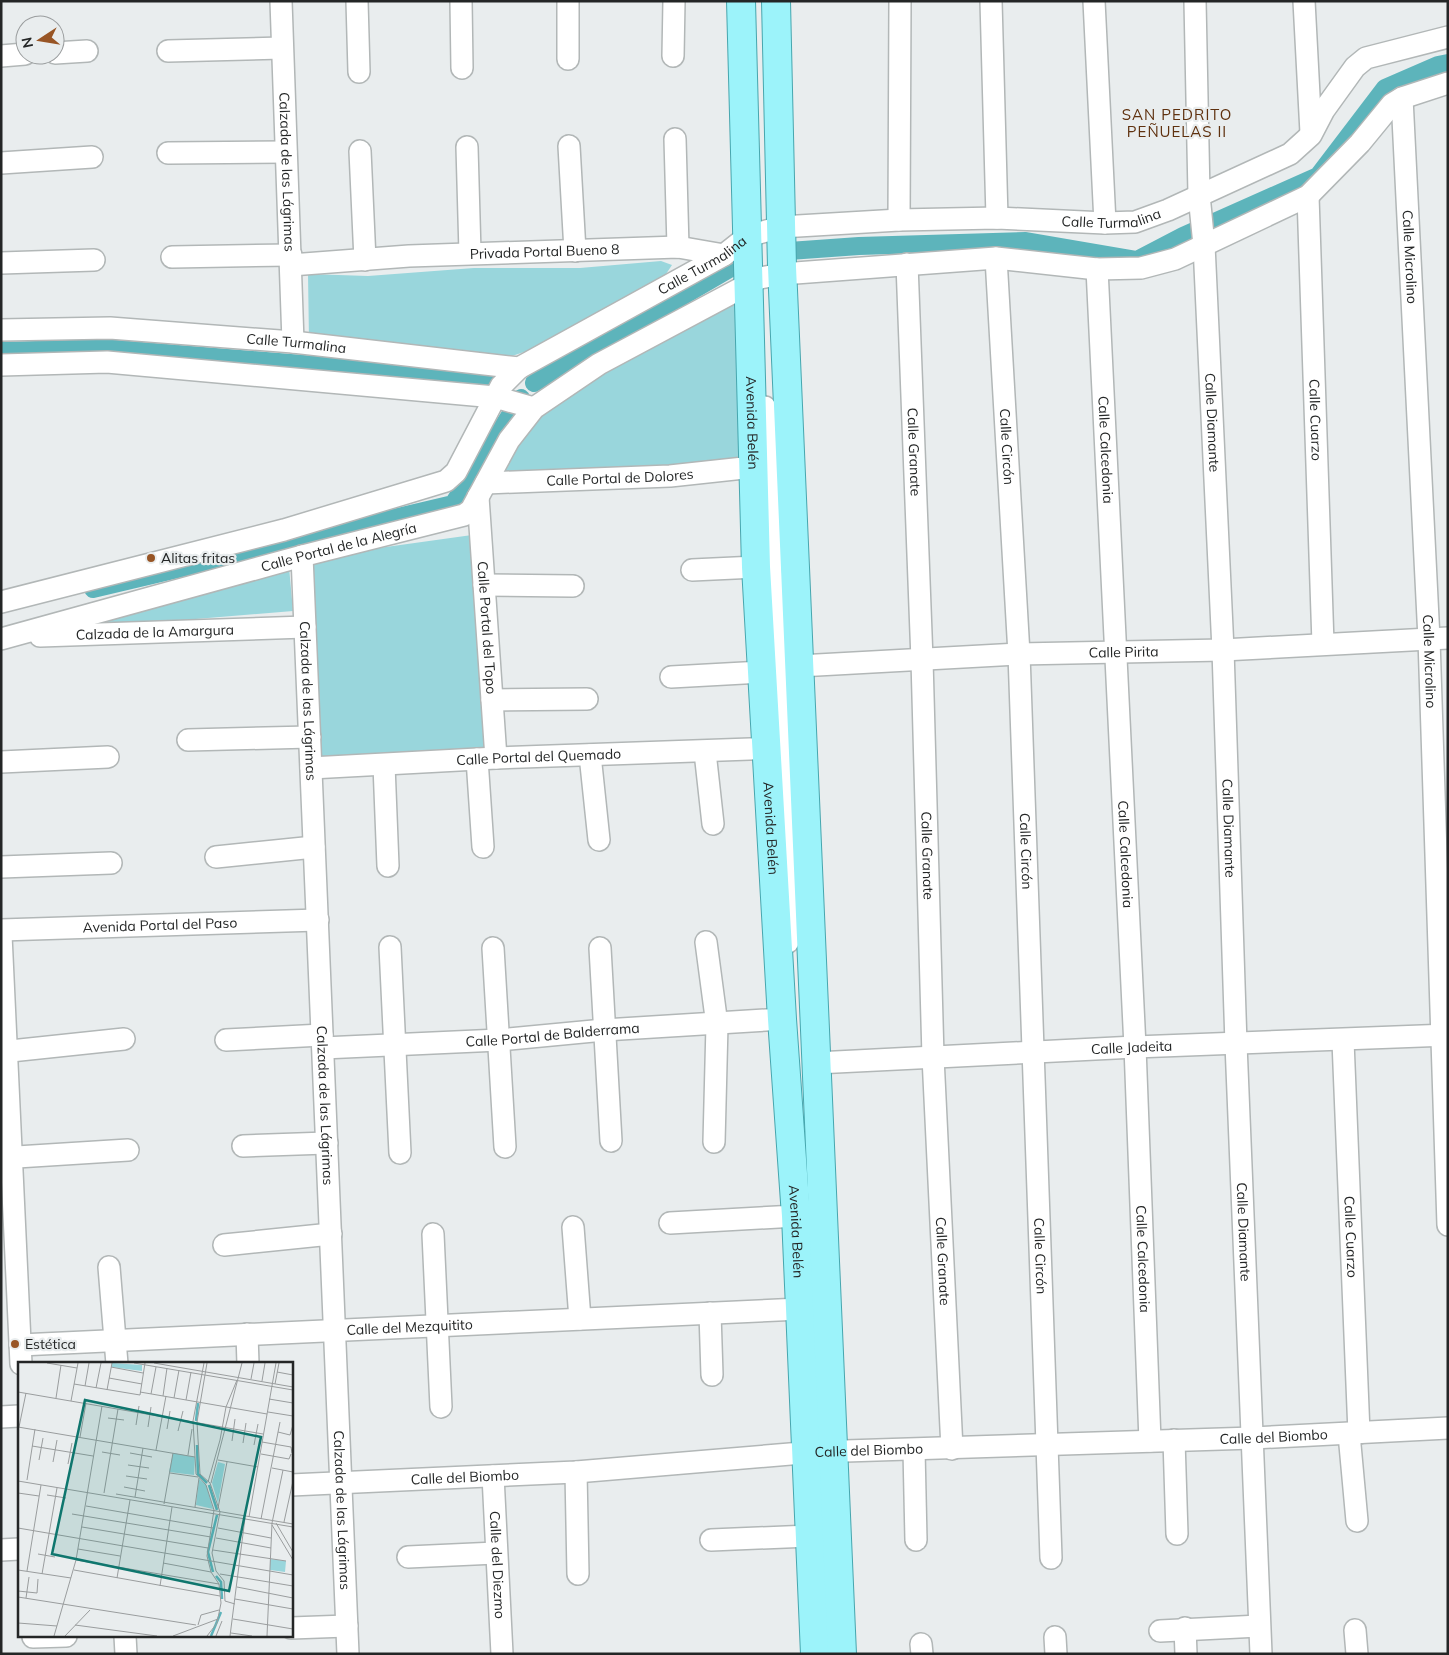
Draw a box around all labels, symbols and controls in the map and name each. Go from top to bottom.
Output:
north arrow [15,15,65,65]
text: N [17,36,37,50]
street label: Calzada de las Lágrimas [275,92,299,252]
district label: SAN PEDRITO PEÑUELAS II [1122,105,1232,141]
street label: Calle Turmalina [1061,204,1163,232]
street label: Calle Microlino [1399,209,1421,304]
street label: Calle Turmalina [655,232,750,299]
street label: Privada Portal Bueno 8 [469,240,620,263]
street label: Calle Turmalina [246,329,347,357]
street label: Calle Diamante [1201,372,1224,473]
street label: Avenida Belén [742,376,762,470]
street label: Calle Cuarzo [1305,379,1326,461]
street label: Calle Calcedonia [1094,396,1117,504]
street label: Calle Granate [903,407,925,496]
street label: Calle Circón [996,408,1018,485]
street label: Calle Portal de Dolores [546,465,694,490]
street label: Calle Portal de la Alegría [259,518,418,576]
place label: Alitas fritas [161,549,235,567]
marker: Alitas fritas [145,552,157,564]
street label: Calle Portal del Topo [473,561,501,695]
street label: Calle Microlino [1419,614,1440,709]
street label: Calzada de la Amargura [76,620,234,644]
street label: Calzada de las Lágrimas [296,621,320,781]
street label: Calle Pirita [1089,642,1159,662]
street label: Calle Portal del Quemado [456,745,621,769]
street label: Calle Diamante [1218,778,1240,878]
street label: Avenida Belén [759,781,783,875]
street label: Calle Calcedonia [1114,800,1137,908]
street label: Calle Granate [917,811,938,900]
street label: Calle Circón [1016,813,1036,890]
street label: Avenida Portal del Paso [82,914,238,936]
street label: Calle Portal de Balderrama [465,1019,640,1051]
street label: Calzada de las Lágrimas [313,1025,337,1186]
street label: Calle Jadeita [1090,1037,1173,1058]
street label: Calle Diamante [1233,1182,1255,1282]
street label: Avenida Belén [785,1184,808,1279]
street label: Calle Cuarzo [1340,1196,1362,1278]
street label: Calle Calcedonia [1132,1205,1154,1313]
street label: Calle Granate [932,1217,954,1306]
street label: Calle Circón [1030,1217,1051,1295]
street label: Calle del Mezquitito [346,1315,473,1339]
place label: Estética [25,1335,76,1353]
marker: Estética [9,1338,21,1350]
inset map [18,1362,292,1638]
street label: Calle del Biombo [1219,1425,1328,1448]
street label: Calzada de las Lágrimas [330,1430,354,1590]
street label: Calle del Biombo [814,1440,923,1461]
street label: Calle del Biombo [410,1466,519,1489]
street label: Calle del Diezmo [486,1511,509,1619]

